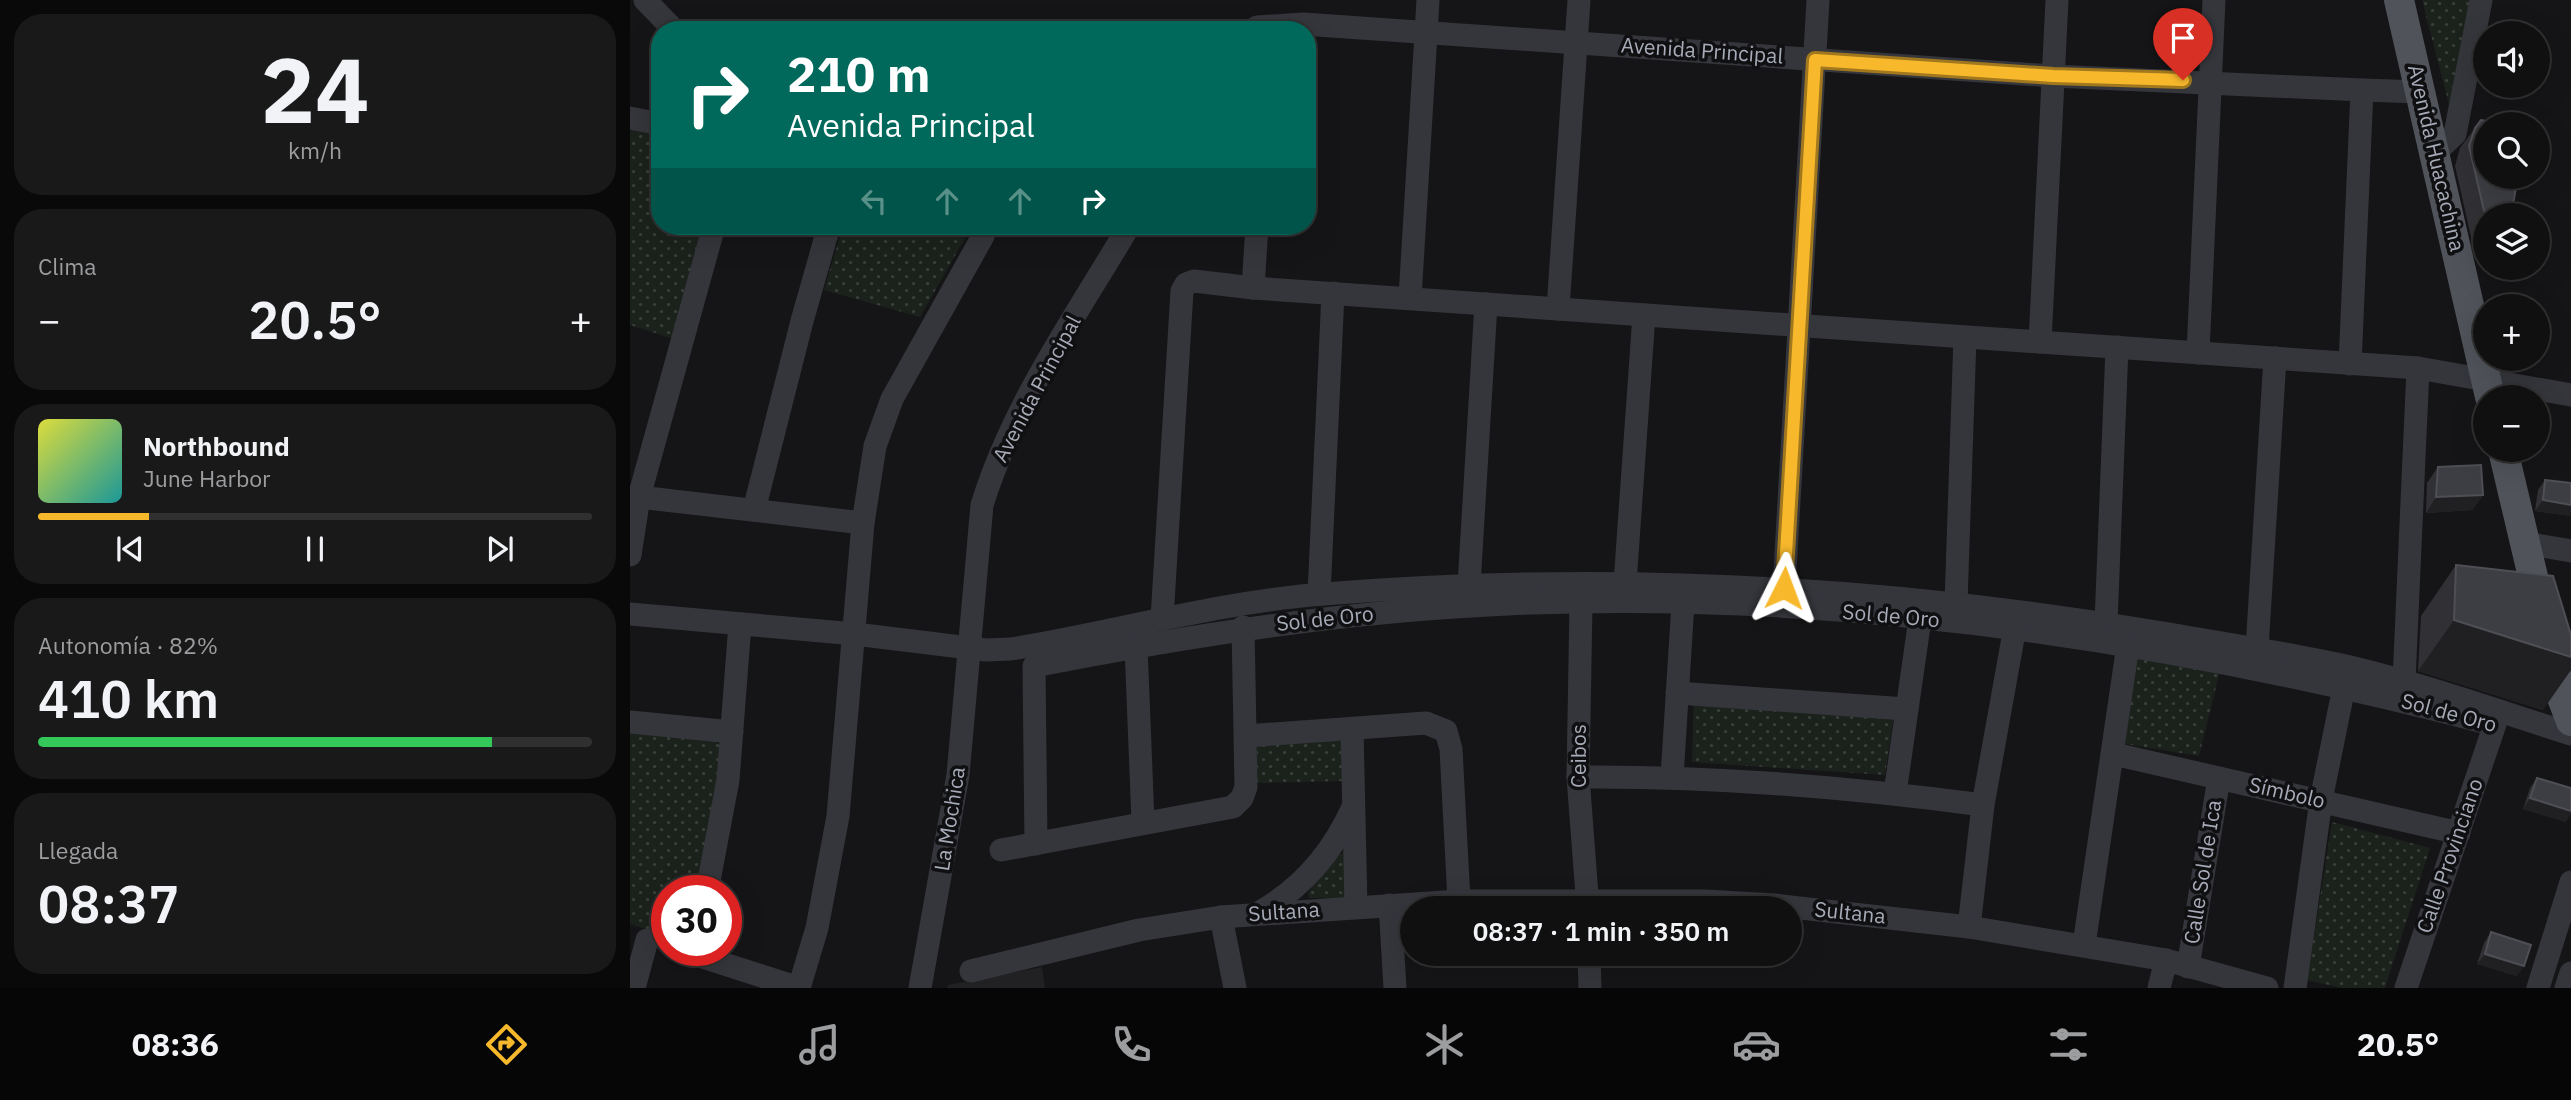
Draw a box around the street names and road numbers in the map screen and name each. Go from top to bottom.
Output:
street label: Avenida Principal [1620,30,1784,70]
street label: Avenida Huacachina [2402,62,2472,254]
street label: Avenida Principal [986,310,1087,467]
street label: Sol de Oro [1841,597,1941,633]
street label: Sol de Oro [1275,599,1375,637]
street label: Sol de Oro [2399,686,2500,738]
street label: Ceibos [1564,724,1592,788]
street label: La Mochica [927,765,971,873]
street label: Símbolo [2246,770,2328,814]
street label: Calle Provinciano [2409,775,2489,937]
street label: Calle Sol de Ica [2177,798,2227,946]
street label: Sultana [1813,894,1887,930]
street label: Sultana [1247,895,1321,927]

